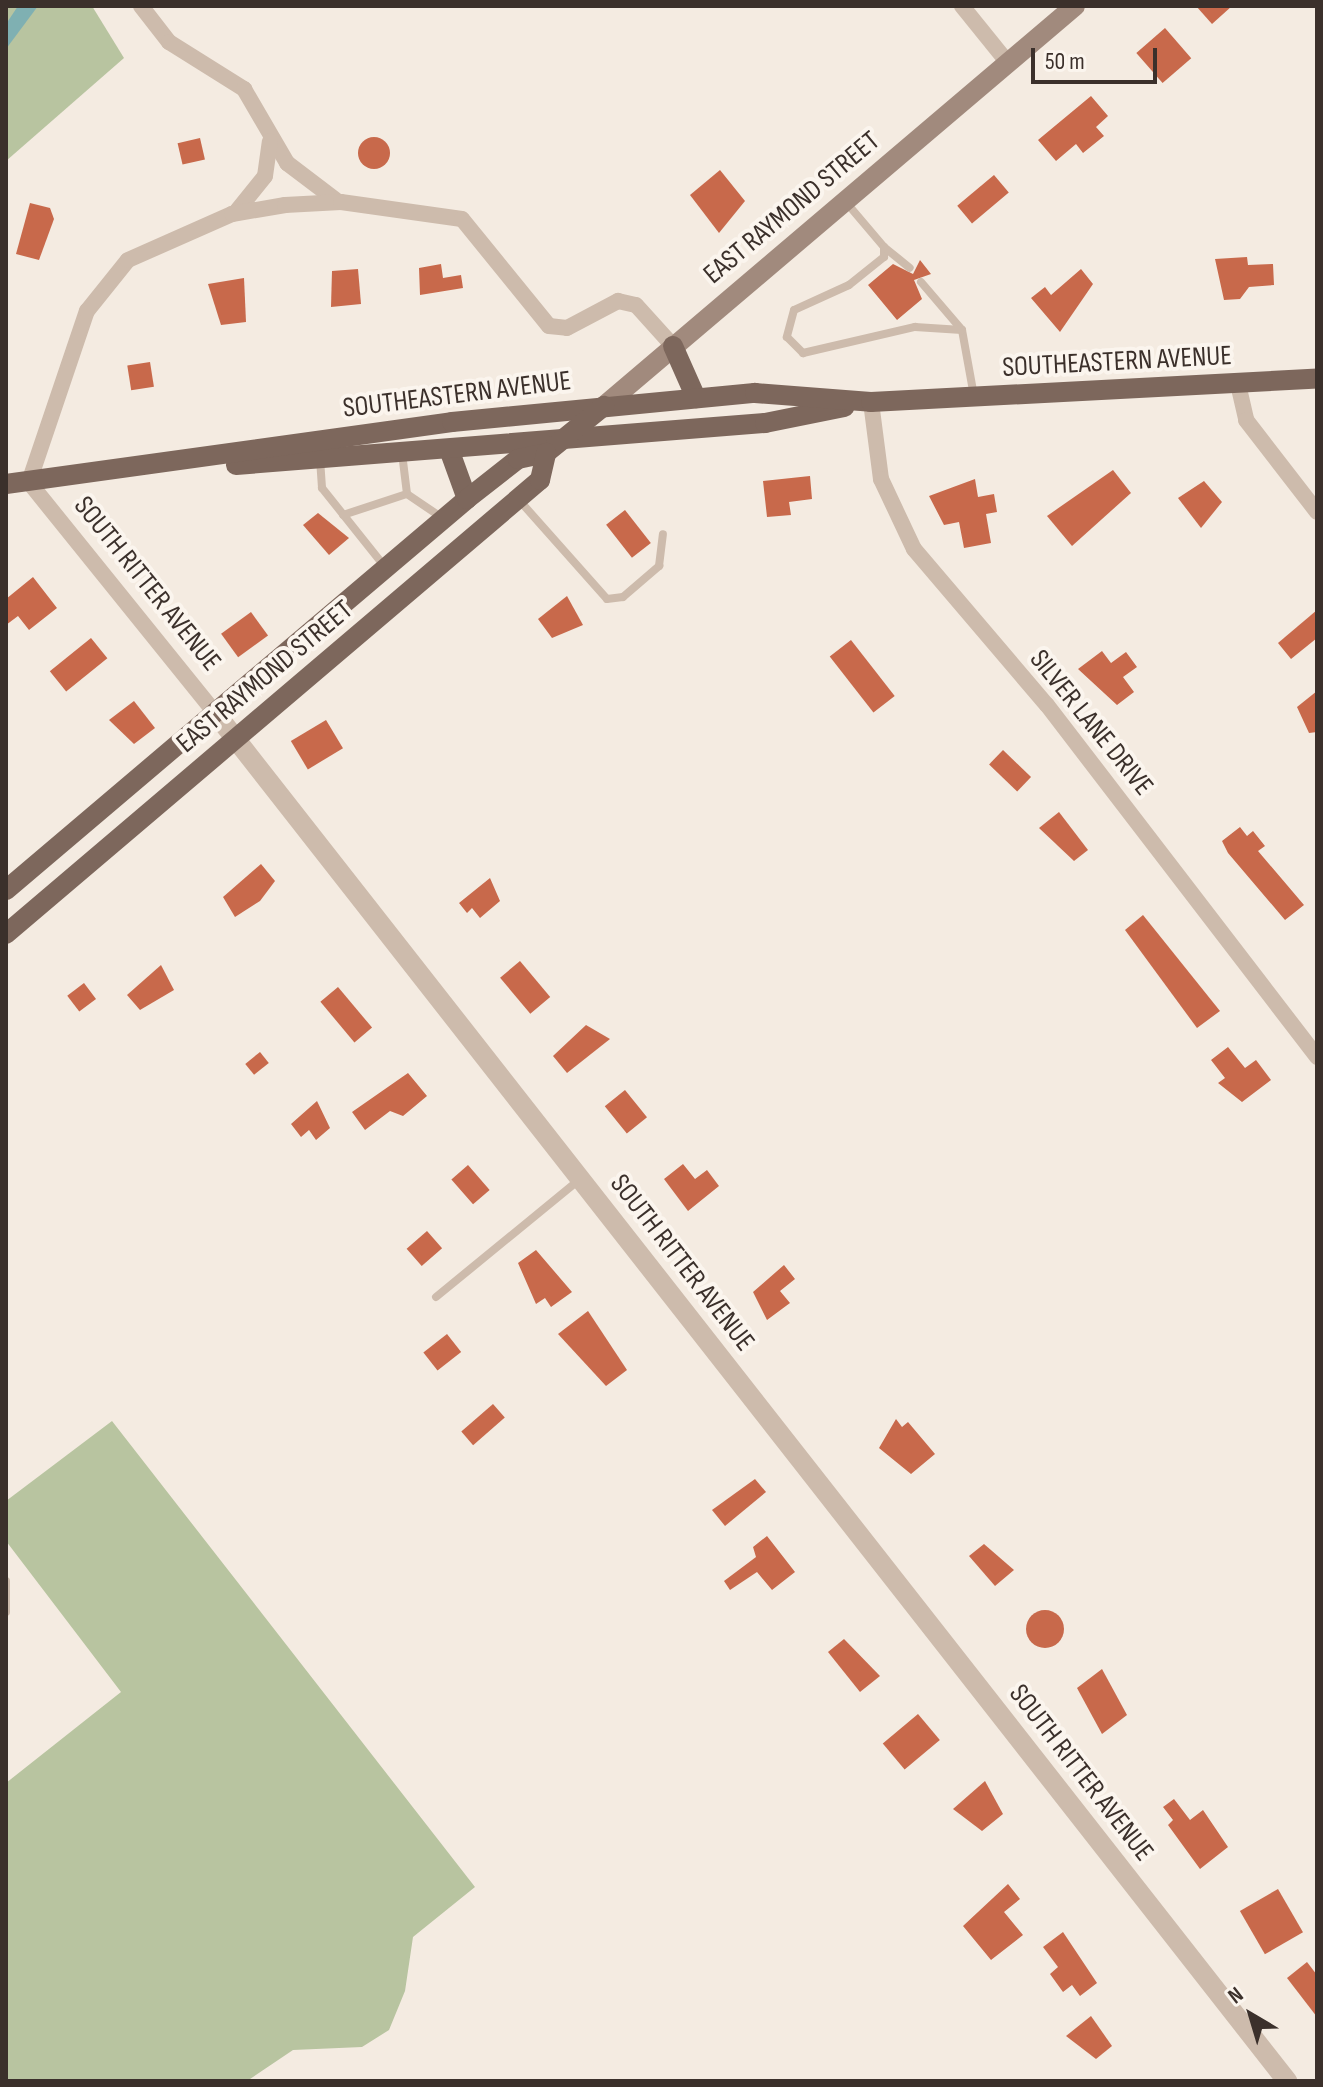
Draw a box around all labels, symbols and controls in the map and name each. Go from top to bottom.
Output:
scale bar [1035,32,1161,82]
text: 50 m [1045,47,1085,76]
street label: EAST RAYMOND STREET [697,125,887,291]
street label: SOUTHEASTERN AVENUE [1001,339,1233,385]
street label: SOUTHEASTERN AVENUE [341,364,573,426]
street label: SOUTH RITTER AVENUE [66,490,228,678]
street label: EAST RAYMOND STREET [170,594,360,760]
street label: SILVER LANE DRIVE [1022,643,1160,803]
street label: SOUTH RITTER AVENUE [603,1168,761,1358]
street label: SOUTH RITTER AVENUE [1002,1678,1160,1868]
north arrow [1211,1975,1291,2055]
text: N [1223,1981,1249,2010]

